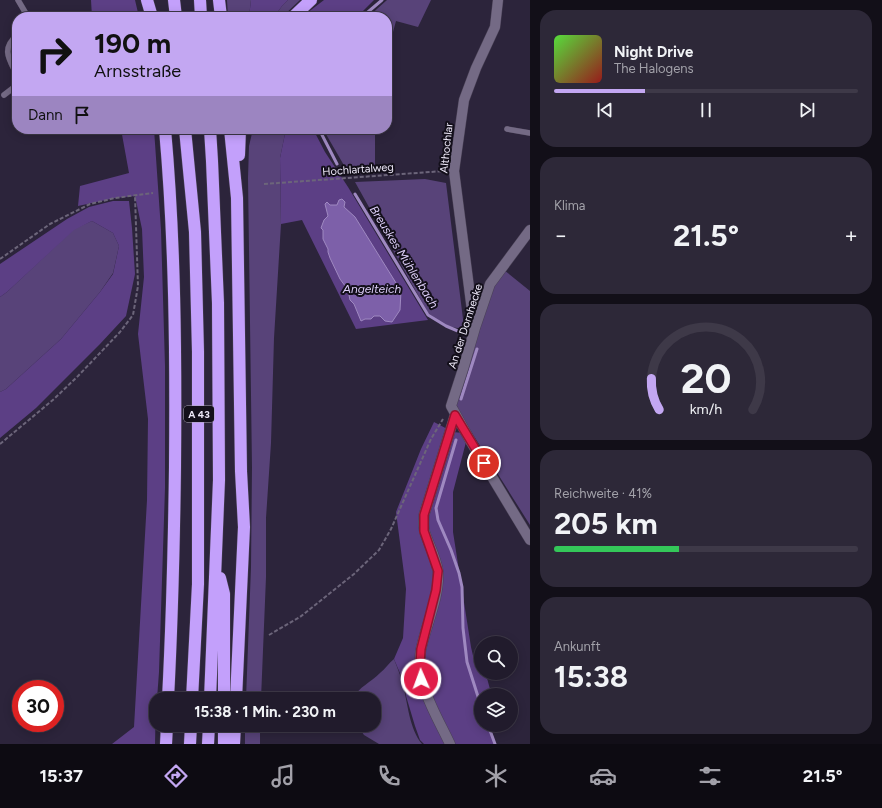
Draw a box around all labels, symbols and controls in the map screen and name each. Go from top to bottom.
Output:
text: 190 m [94,26,171,60]
icon: right [28,28,80,80]
text: Night Drive [614,43,693,61]
text: Arnsstraße [94,60,181,82]
text: The Halogens [614,61,694,76]
icon: previous [594,99,616,121]
icon: pause [695,99,717,121]
icon: next [796,99,818,121]
icon: arrive [71,104,93,126]
text: Dann [28,106,63,124]
street label: Althochlar [437,122,456,174]
street label: Hochlartalweg [322,161,394,178]
text: Klima [554,198,586,213]
water label: Breuskes Mühlenbach [367,203,441,311]
text: 21.5° [673,217,739,254]
text: − [554,222,568,249]
text: + [844,222,858,249]
water label: Angelteich [342,282,401,296]
street label: An der Dornhecke [446,282,485,370]
text: 20 [680,353,732,403]
text: km/h [690,400,722,418]
road number: A 43 [184,406,214,422]
pin [467,446,501,480]
icon: arrive [473,452,495,474]
text: Reichweite · 41% [554,486,652,501]
text: 205 km [554,505,658,542]
map controls [474,636,518,732]
button: search [474,636,518,680]
text: Ankunft [554,639,601,654]
position arrow [400,658,442,700]
text: 15:38 [554,658,628,695]
speed limit sign: 30 [12,680,64,732]
button: layers [474,688,518,732]
text: 15:38 · 1 Min. · 230 m [194,703,336,721]
icon: directions [162,762,190,790]
icon: music [269,762,297,790]
icon: phone [375,762,403,790]
icon: climate [482,762,510,790]
icon: car [589,762,617,790]
icon: filters [696,762,724,790]
text: 15:37 [39,765,83,787]
text: 21.5° [803,765,843,787]

